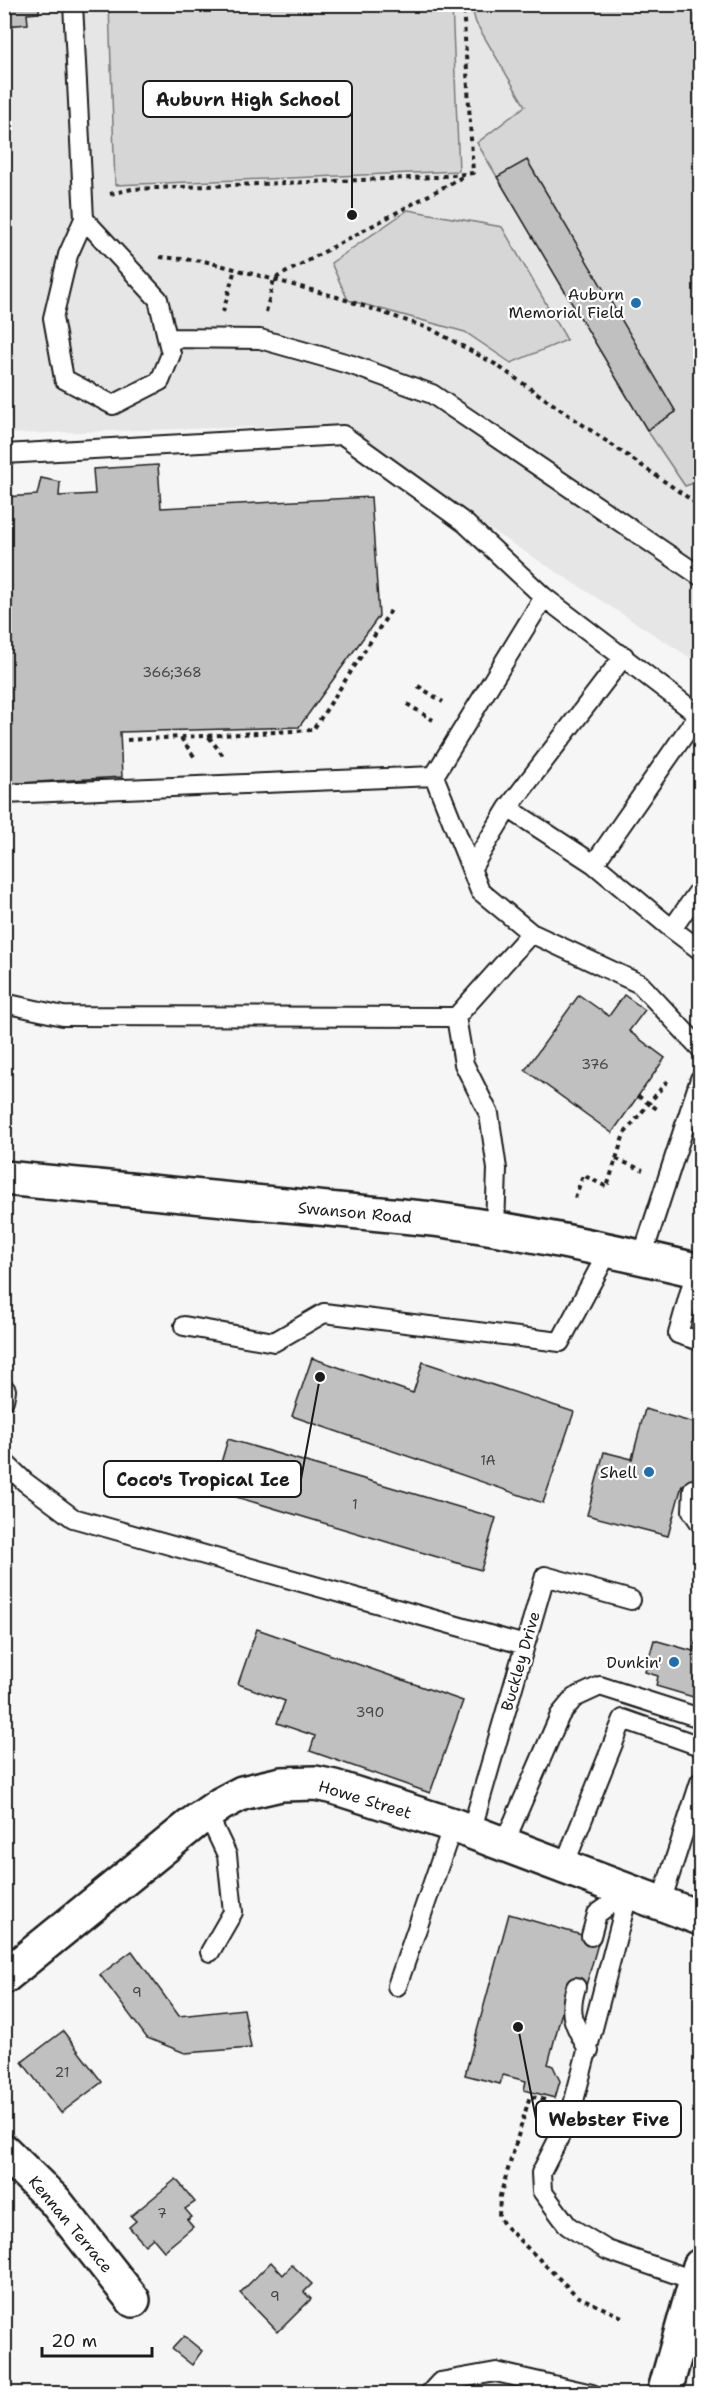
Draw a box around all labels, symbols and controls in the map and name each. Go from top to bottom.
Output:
callout: Auburn High School [143,81,352,117]
text: Auburn High School [156,88,340,112]
place label: Auburn Memorial Field [508,284,624,323]
marker: Auburn Memorial Field [629,296,643,310]
house number: 366;368 [142,663,202,681]
house number: 376 [581,1055,609,1073]
street label: Swanson Road [297,1197,413,1228]
house number: 1A [480,1451,496,1469]
callout: Coco's Tropical Ice [104,1461,301,1497]
place label: Shell [600,1462,637,1483]
marker: Shell [642,1465,656,1479]
text: Coco's Tropical Ice [116,1468,290,1492]
house number: 1 [352,1495,358,1513]
street label: Buckley Drive [496,1609,545,1713]
place label: Dunkin' [606,1652,662,1673]
marker: Dunkin' [667,1655,681,1669]
house number: 390 [356,1703,384,1721]
street label: Howe Street [316,1775,414,1824]
house number: 9 [132,1983,142,2001]
house number: 21 [55,2063,69,2081]
callout: Webster Five [536,2101,681,2137]
text: Webster Five [549,2108,670,2132]
street label: Kennan Terrace [24,2171,117,2277]
house number: 7 [157,2204,167,2222]
house number: 9 [270,2287,280,2305]
scale bar [42,2320,152,2358]
text: 20 m [51,2329,97,2353]

